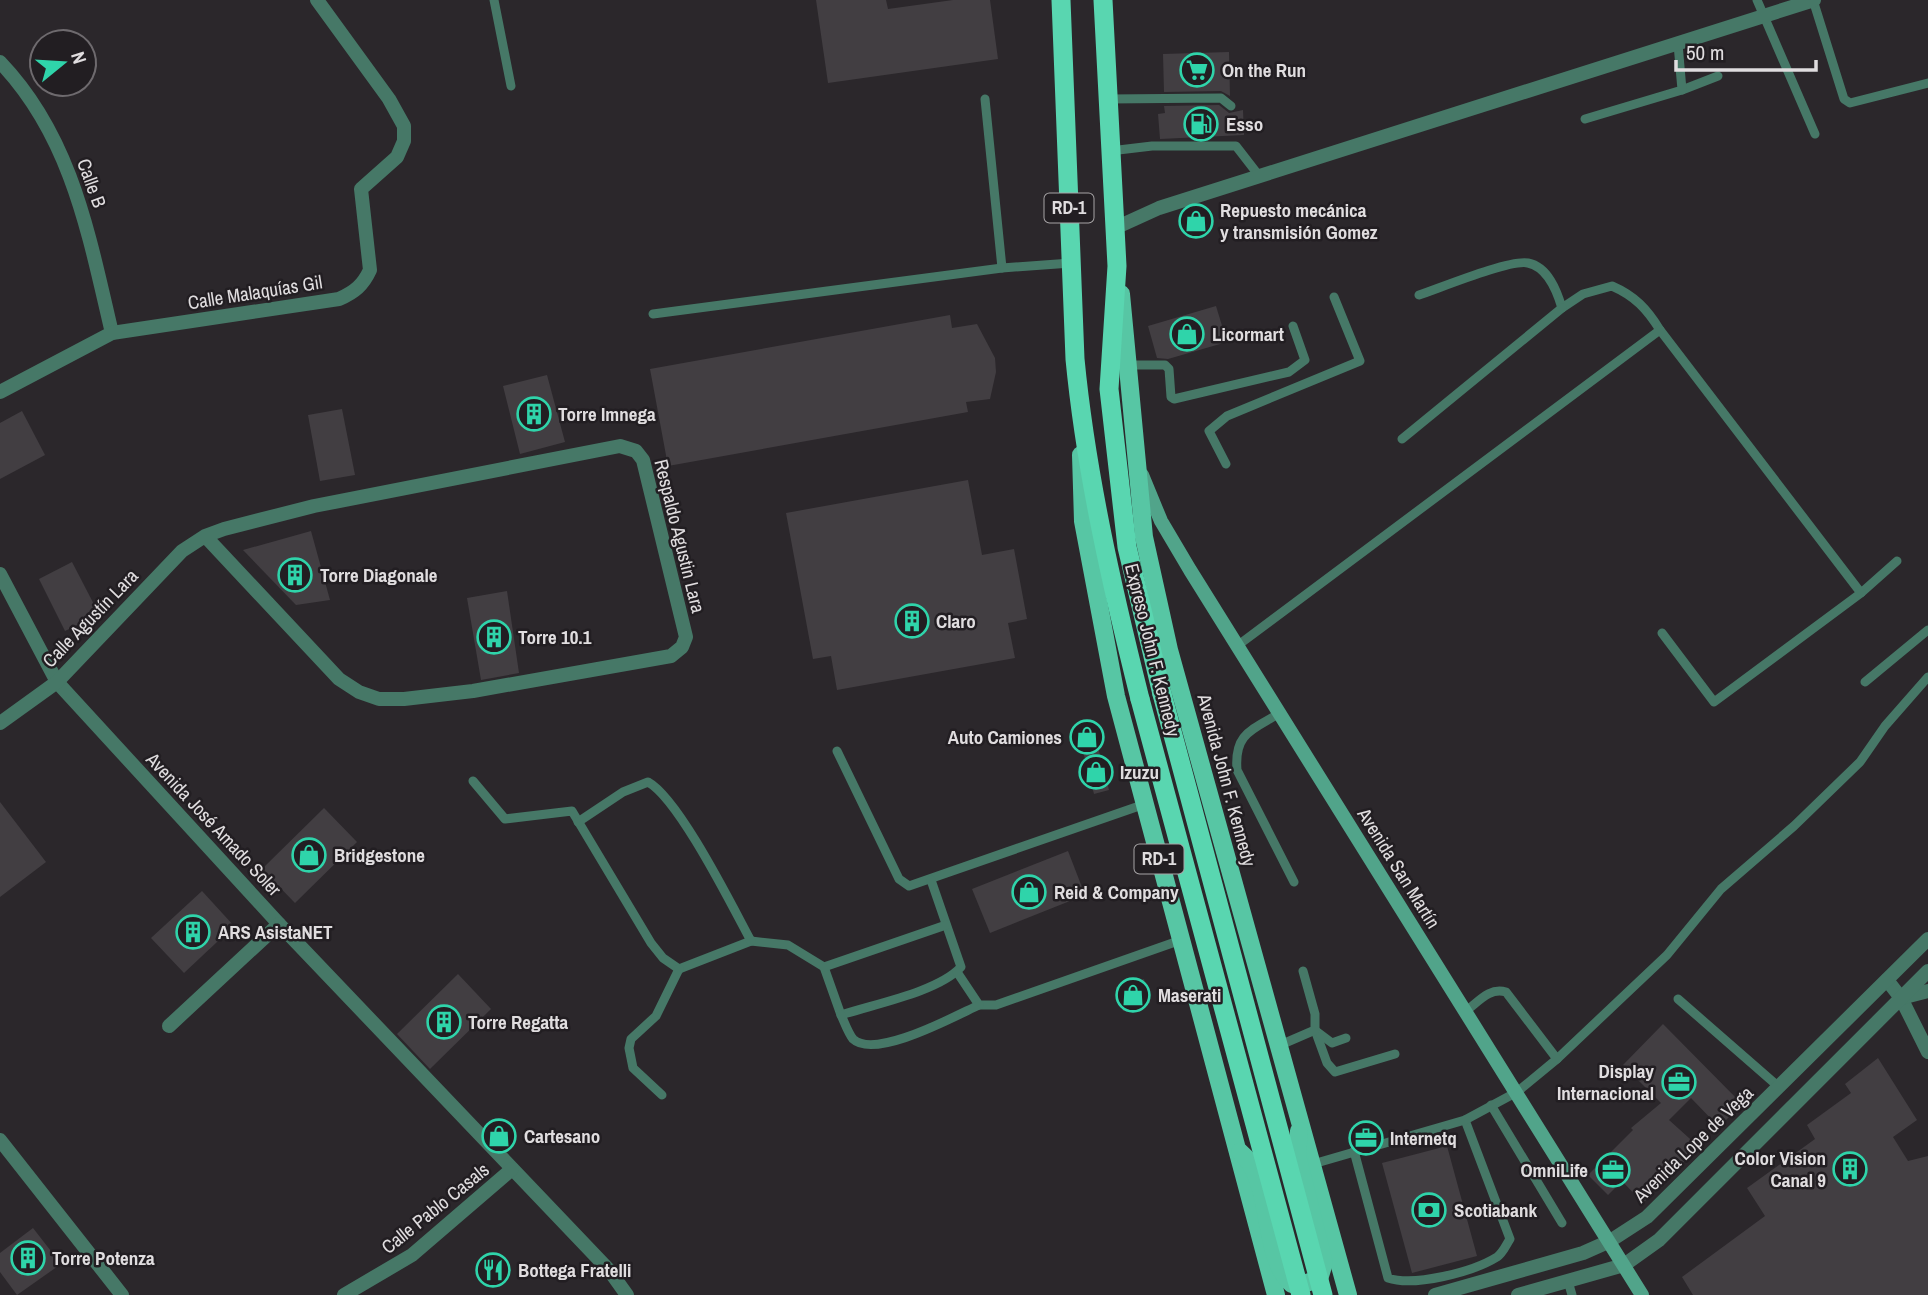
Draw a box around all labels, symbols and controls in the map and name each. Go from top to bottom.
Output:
north arrow [28,28,98,98]
scale bar [1676,28,1816,72]
text: 50 m [1686,38,1724,67]
text: N [65,48,93,67]
supermarket icon: On the Run [1178,51,1216,89]
place label: On the Run [1222,57,1306,83]
fuel station icon: Esso [1182,105,1220,143]
place label: Esso [1226,111,1263,137]
street label: Calle B [71,155,113,211]
road number: RD-1 [1044,194,1094,223]
place label: Repuesto mecánica y transmisión Gomez [1220,197,1378,245]
shop icon: Repuesto mecánica y transmisión Gomez [1177,202,1215,240]
street label: Calle Malaquías Gil [186,269,324,315]
shop icon: Licormart [1168,315,1206,353]
place label: Licormart [1212,321,1284,347]
building icon: Torre Imnega [515,395,553,433]
place label: Torre Imnega [558,401,656,427]
street label: Respaldo Agustin Lara [648,456,712,616]
building icon: Torre Diagonale [276,556,314,594]
street label: Expreso John F. Kennedy [1119,561,1187,739]
place label: Torre Diagonale [320,562,438,588]
street label: Calle Agustín Lara [36,563,144,673]
building icon: Claro [893,602,931,640]
place label: Claro [936,608,976,634]
building icon: Torre 10.1 [475,618,513,656]
place label: Torre 10.1 [518,624,592,650]
street label: Avenida John F. Kennedy [1191,690,1263,869]
shop icon: Auto Camiones [1068,718,1106,756]
place label: Auto Camiones [948,724,1062,750]
street label: Avenida José Amado Soler [140,746,288,902]
shop icon: Izuzu [1077,753,1115,791]
place label: Izuzu [1120,759,1159,785]
street label: Avenida San Martín [1351,802,1446,933]
shop icon: Bridgestone [290,836,328,874]
place label: Bridgestone [334,842,425,868]
road number: RD-1 [1134,844,1184,874]
shop icon: Reid & Company [1010,873,1048,911]
place label: Reid & Company [1054,879,1179,905]
building icon: ARS AsistaNET [174,913,212,951]
place label: ARS AsistaNET [218,919,333,945]
shop icon: Maserati [1114,976,1152,1014]
place label: Maserati [1158,982,1221,1008]
building icon: Torre Regatta [425,1003,463,1041]
place label: Torre Regatta [468,1009,568,1035]
place label: Display Internacional [1557,1058,1654,1106]
office icon: Display Internacional [1660,1063,1698,1101]
street label: Avenida Lope de Vega [1627,1080,1759,1209]
shop icon: Cartesano [480,1117,518,1155]
office icon: Internetq [1347,1119,1385,1157]
place label: Cartesano [524,1123,600,1149]
place label: Internetq [1390,1125,1457,1151]
place label: Color Vision Canal 9 [1734,1145,1826,1193]
building icon: Color Vision Canal 9 [1831,1150,1869,1188]
office icon: OmniLife [1594,1151,1632,1189]
street label: Calle Pablo Casals [376,1156,494,1260]
place label: OmniLife [1520,1157,1588,1183]
bank icon: Scotiabank [1410,1191,1448,1229]
place label: Scotiabank [1454,1197,1537,1223]
building icon: Torre Potenza [9,1239,47,1277]
place label: Torre Potenza [52,1245,155,1271]
restaurant icon: Bottega Fratelli [474,1251,512,1289]
place label: Bottega Fratelli [518,1257,631,1283]

